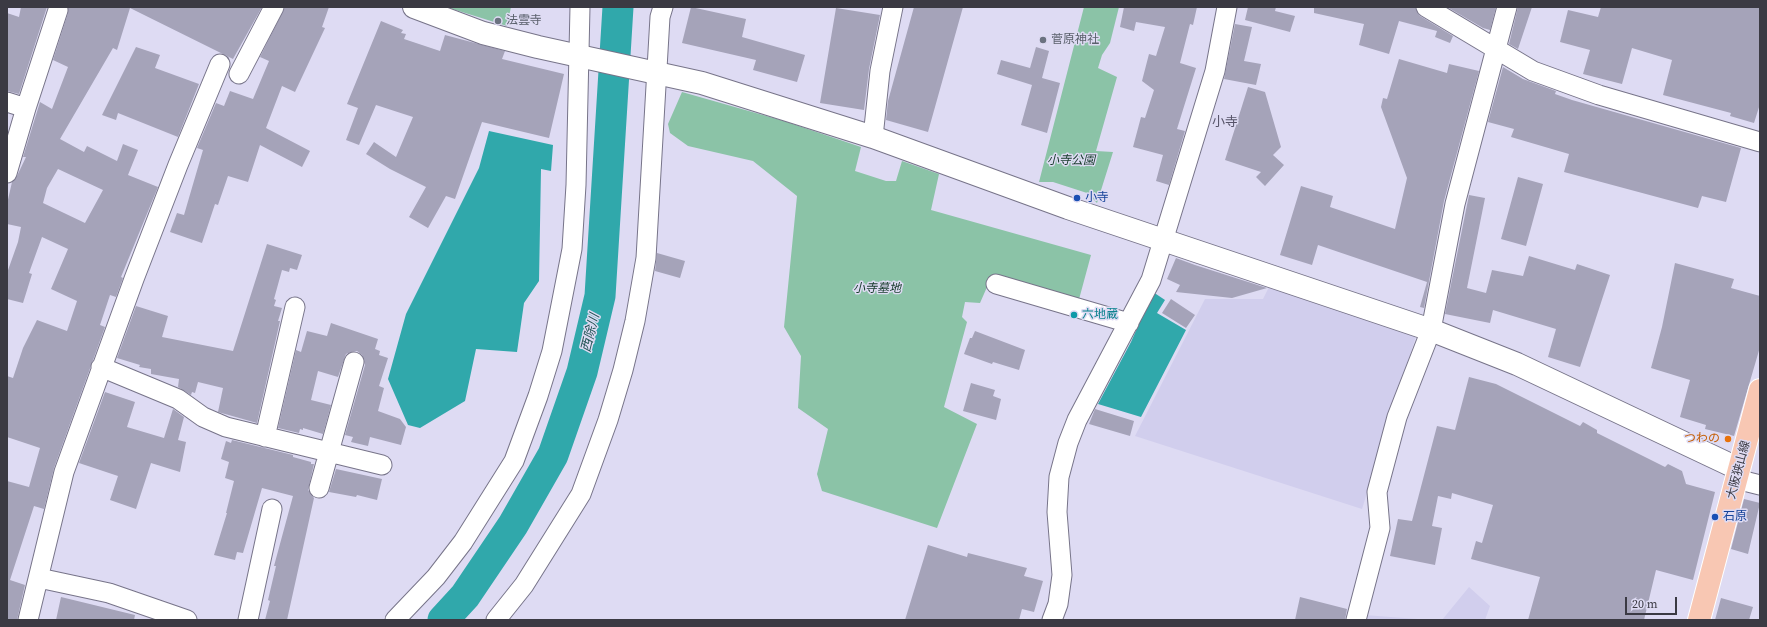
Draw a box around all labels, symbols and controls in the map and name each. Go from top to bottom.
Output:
place label: 法雲寺 [506,14,542,28]
marker: 法雲寺 [493,16,503,26]
place label: 菅原神社 [1051,33,1099,47]
marker: 菅原神社 [1038,35,1048,45]
district label: 小寺 [1212,115,1238,131]
park label: 小寺公園 [1047,154,1095,168]
place label: 小寺 [1085,191,1109,205]
marker: 小寺 [1072,193,1082,203]
park label: 小寺墓地 [853,282,901,296]
place label: 六地蔵 [1082,308,1118,322]
marker: 六地蔵 [1069,310,1079,320]
water label: 西除川 [579,312,603,354]
place label: つわの [1684,432,1720,446]
marker: つわの [1723,434,1733,444]
street label: 大阪狭山線 [1724,439,1754,501]
place label: 石原 [1723,510,1747,524]
marker: 石原 [1710,512,1720,522]
scale bar [1627,589,1679,615]
text: 20 m [1632,596,1658,612]

